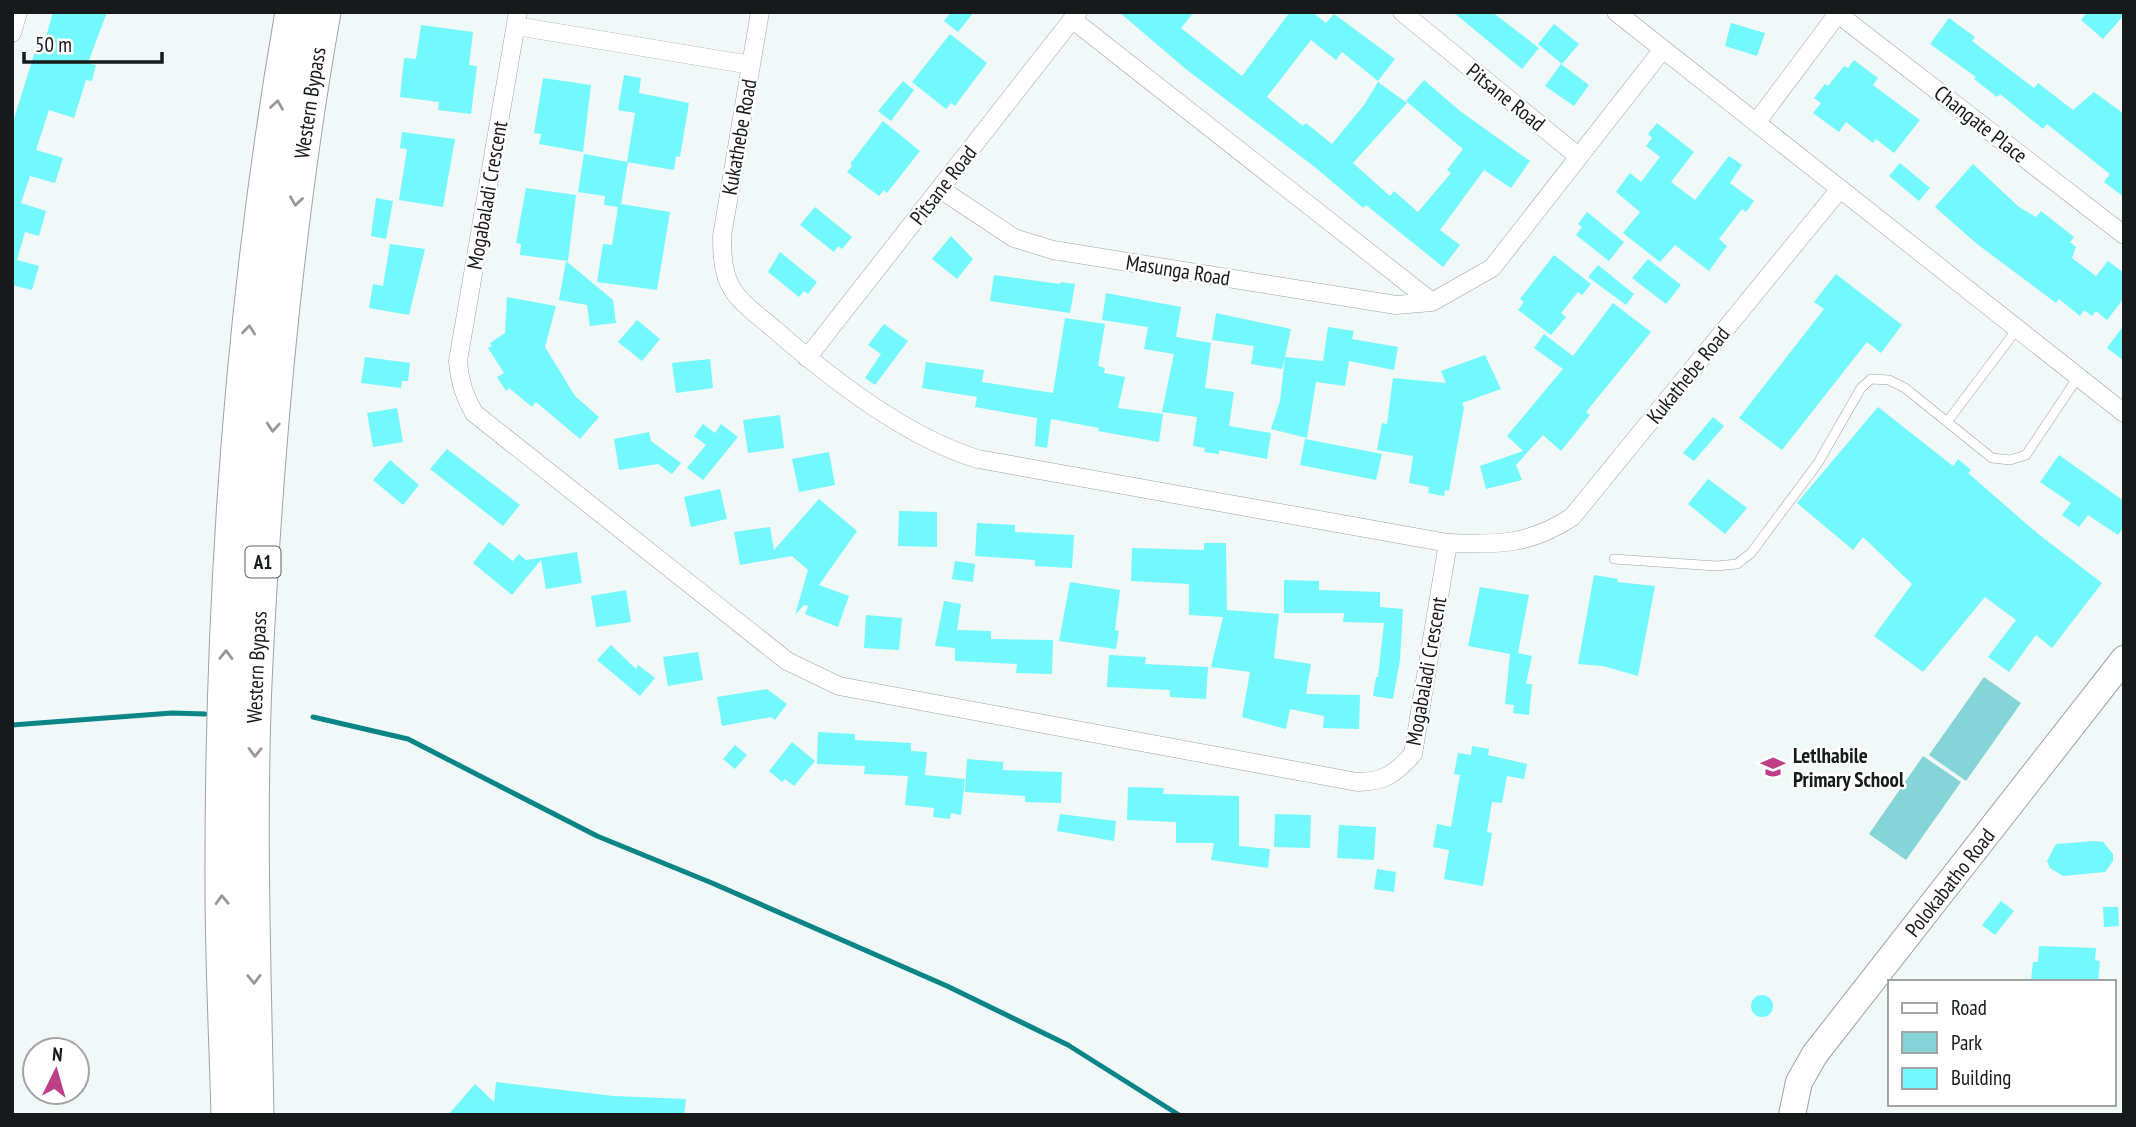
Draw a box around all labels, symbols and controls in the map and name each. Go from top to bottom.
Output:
scale bar [24,21,163,65]
text: 50 m [35,31,72,58]
street label: Western Bypass [287,45,331,160]
street label: Pitsane Road [1461,57,1551,137]
street label: Kukathebe Road [716,77,762,197]
street label: Changate Place [1929,79,2033,169]
one-way arrow [269,99,284,111]
street label: Mogabaladi Crescent [461,118,513,271]
street label: Pitsane Road [904,140,982,230]
one-way arrow [289,195,304,207]
street label: Masunga Road [1124,248,1232,292]
street label: Kukathebe Road [1641,321,1735,429]
one-way arrow [241,325,256,336]
one-way arrow [266,422,281,433]
road number: A1 [246,547,280,578]
street label: Mogabaladi Crescent [1400,594,1452,747]
street label: Western Bypass [240,610,272,724]
one-way arrow [218,649,233,660]
place label: Letlhabile Primary School [1793,742,1905,793]
one-way arrow [247,747,262,758]
school or university icon: Letlhabile Primary School [1759,753,1787,781]
street label: Polokabatho Road [1899,823,2000,942]
one-way arrow [214,894,230,904]
one-way arrow [246,975,262,985]
legend [1888,980,2115,1106]
text: Road [1951,994,1987,1021]
text: Park [1951,1029,1982,1056]
north arrow [21,1036,91,1106]
text: N [51,1042,64,1066]
text: Building [1951,1064,2011,1091]

